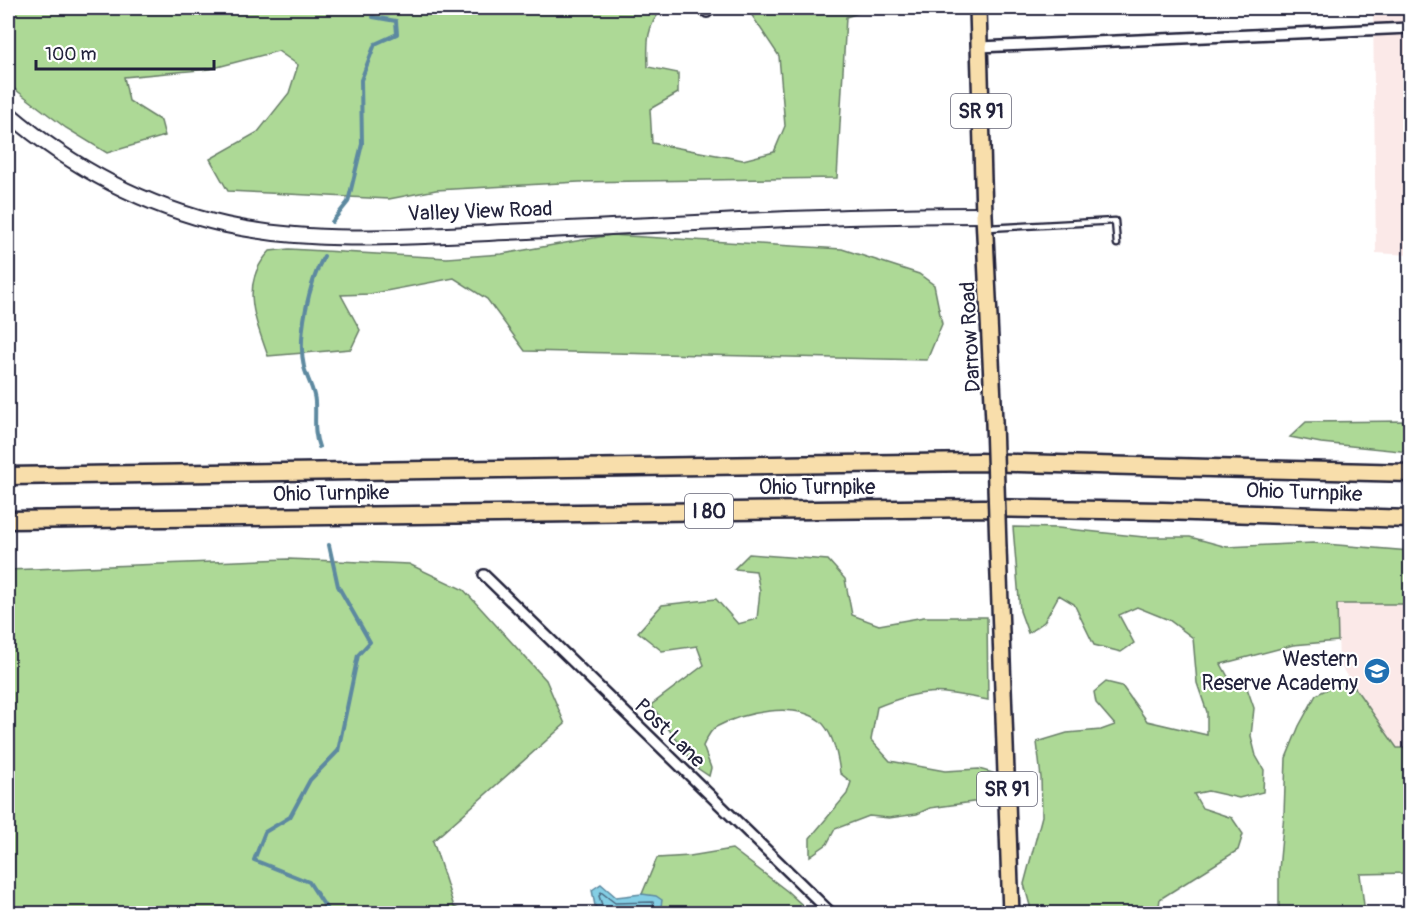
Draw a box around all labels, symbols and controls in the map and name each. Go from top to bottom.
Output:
scale bar [36,33,214,71]
text: 100 m [45,43,97,66]
road number: SR 91 [951,94,1011,128]
street label: Valley View Road [407,195,553,228]
street label: Darrow Road [954,281,987,393]
street label: Ohio Turnpike [759,474,876,501]
street label: Ohio Turnpike [1245,477,1363,508]
street label: Ohio Turnpike [272,479,390,508]
road number: I 80 [685,494,733,528]
place label: Western Reserve Academy [1202,646,1358,697]
school or university icon: Western Reserve Academy [1362,656,1392,686]
street label: Post Lane [628,693,711,774]
road number: SR 91 [977,772,1037,806]

